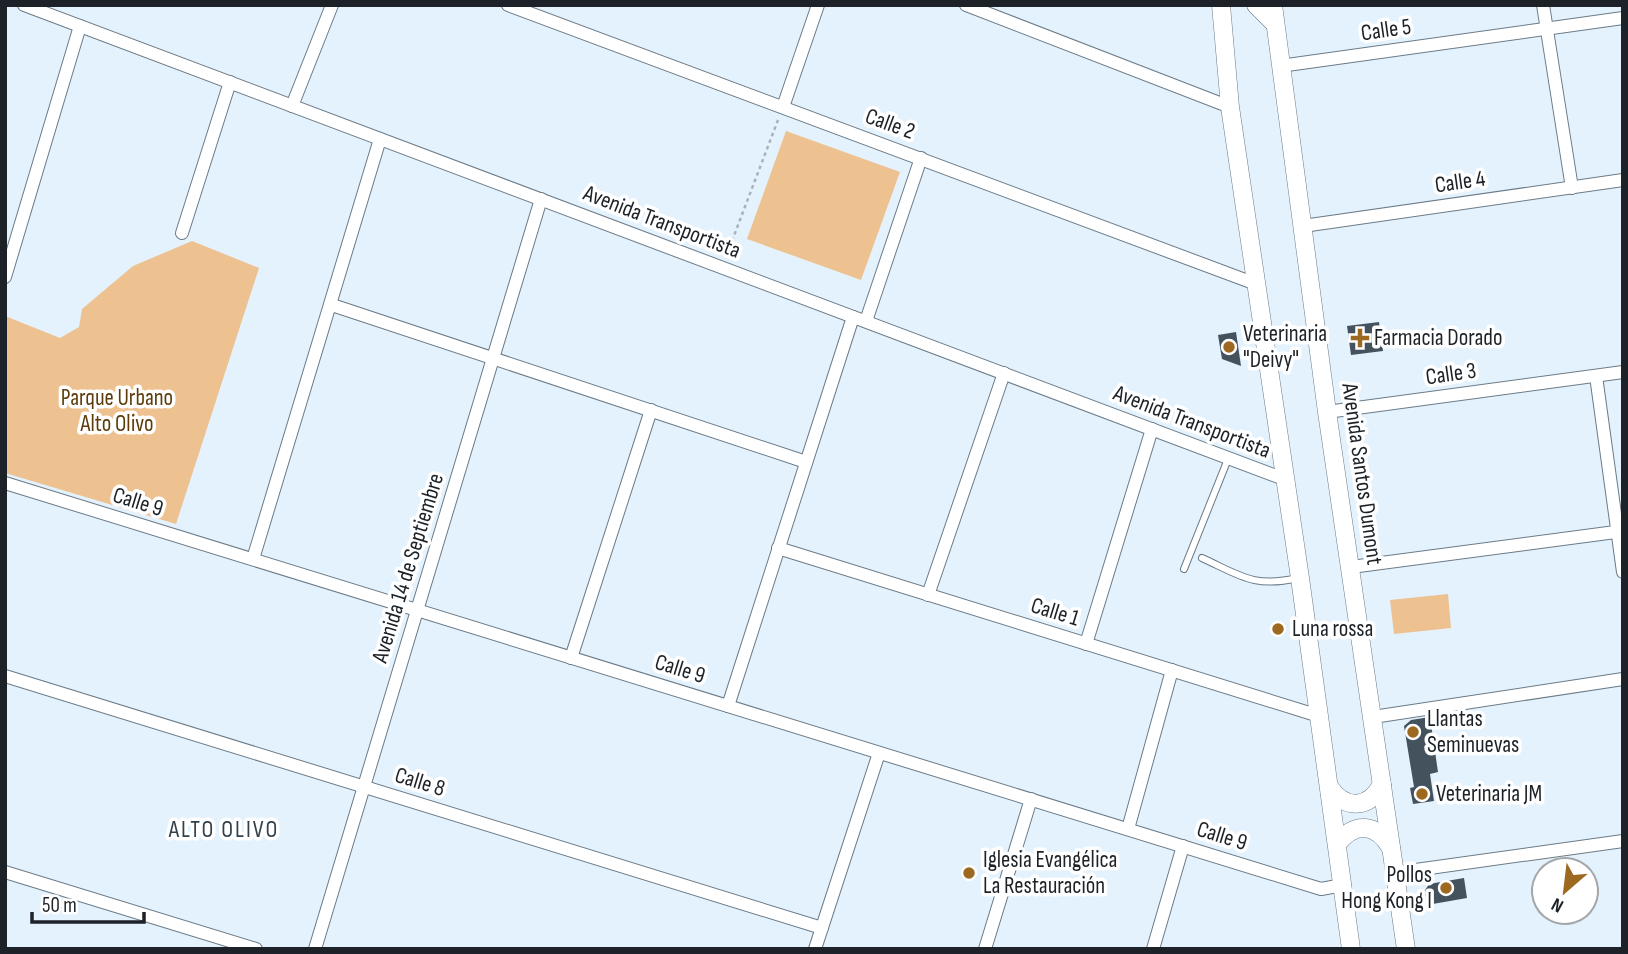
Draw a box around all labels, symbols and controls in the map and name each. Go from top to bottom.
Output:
street label: Calle 5 [1359,13,1413,47]
street label: Calle 2 [861,102,919,146]
street label: Calle 4 [1433,165,1487,199]
street label: Avenida Transportista [579,179,744,265]
place label: Veterinaria "Deivy" [1243,320,1327,374]
place label: Farmacia Dorado [1374,324,1502,352]
marker: Farmacia Dorado [1352,330,1368,346]
marker: Veterinaria "Deivy" [1221,339,1237,355]
street label: Calle 3 [1424,357,1478,391]
street label: Avenida Transportista [1109,379,1274,465]
street label: Avenida Santos Dumont [1335,380,1389,567]
park label: Parque Urbano Alto Olivo [61,384,173,438]
street label: Avenida 14 de Septiembre [366,470,450,667]
street label: Calle 9 [109,481,167,523]
street label: Calle 1 [1027,591,1083,633]
place label: Luna rossa [1292,615,1373,643]
marker: Luna rossa [1270,621,1286,637]
street label: Calle 9 [651,648,709,690]
place label: Llantas Seminuevas [1427,705,1519,759]
marker: Llantas Seminuevas [1405,724,1421,740]
street label: Calle 8 [391,761,449,803]
place label: Veterinaria JM [1436,780,1542,808]
marker: Veterinaria JM [1414,786,1430,802]
district label: ALTO OLIVO [168,815,279,844]
street label: Calle 9 [1193,815,1251,857]
place label: Iglesia Evangélica La Restauración [983,846,1117,900]
north arrow [1530,856,1600,926]
place label: Pollos Hong Kong I [1341,861,1432,915]
marker: Iglesia Evangélica La Restauración [961,865,977,881]
scale bar [32,880,144,924]
marker: Pollos Hong Kong I [1438,880,1454,896]
text: N [1548,892,1568,917]
text: 50 m [42,893,77,918]

